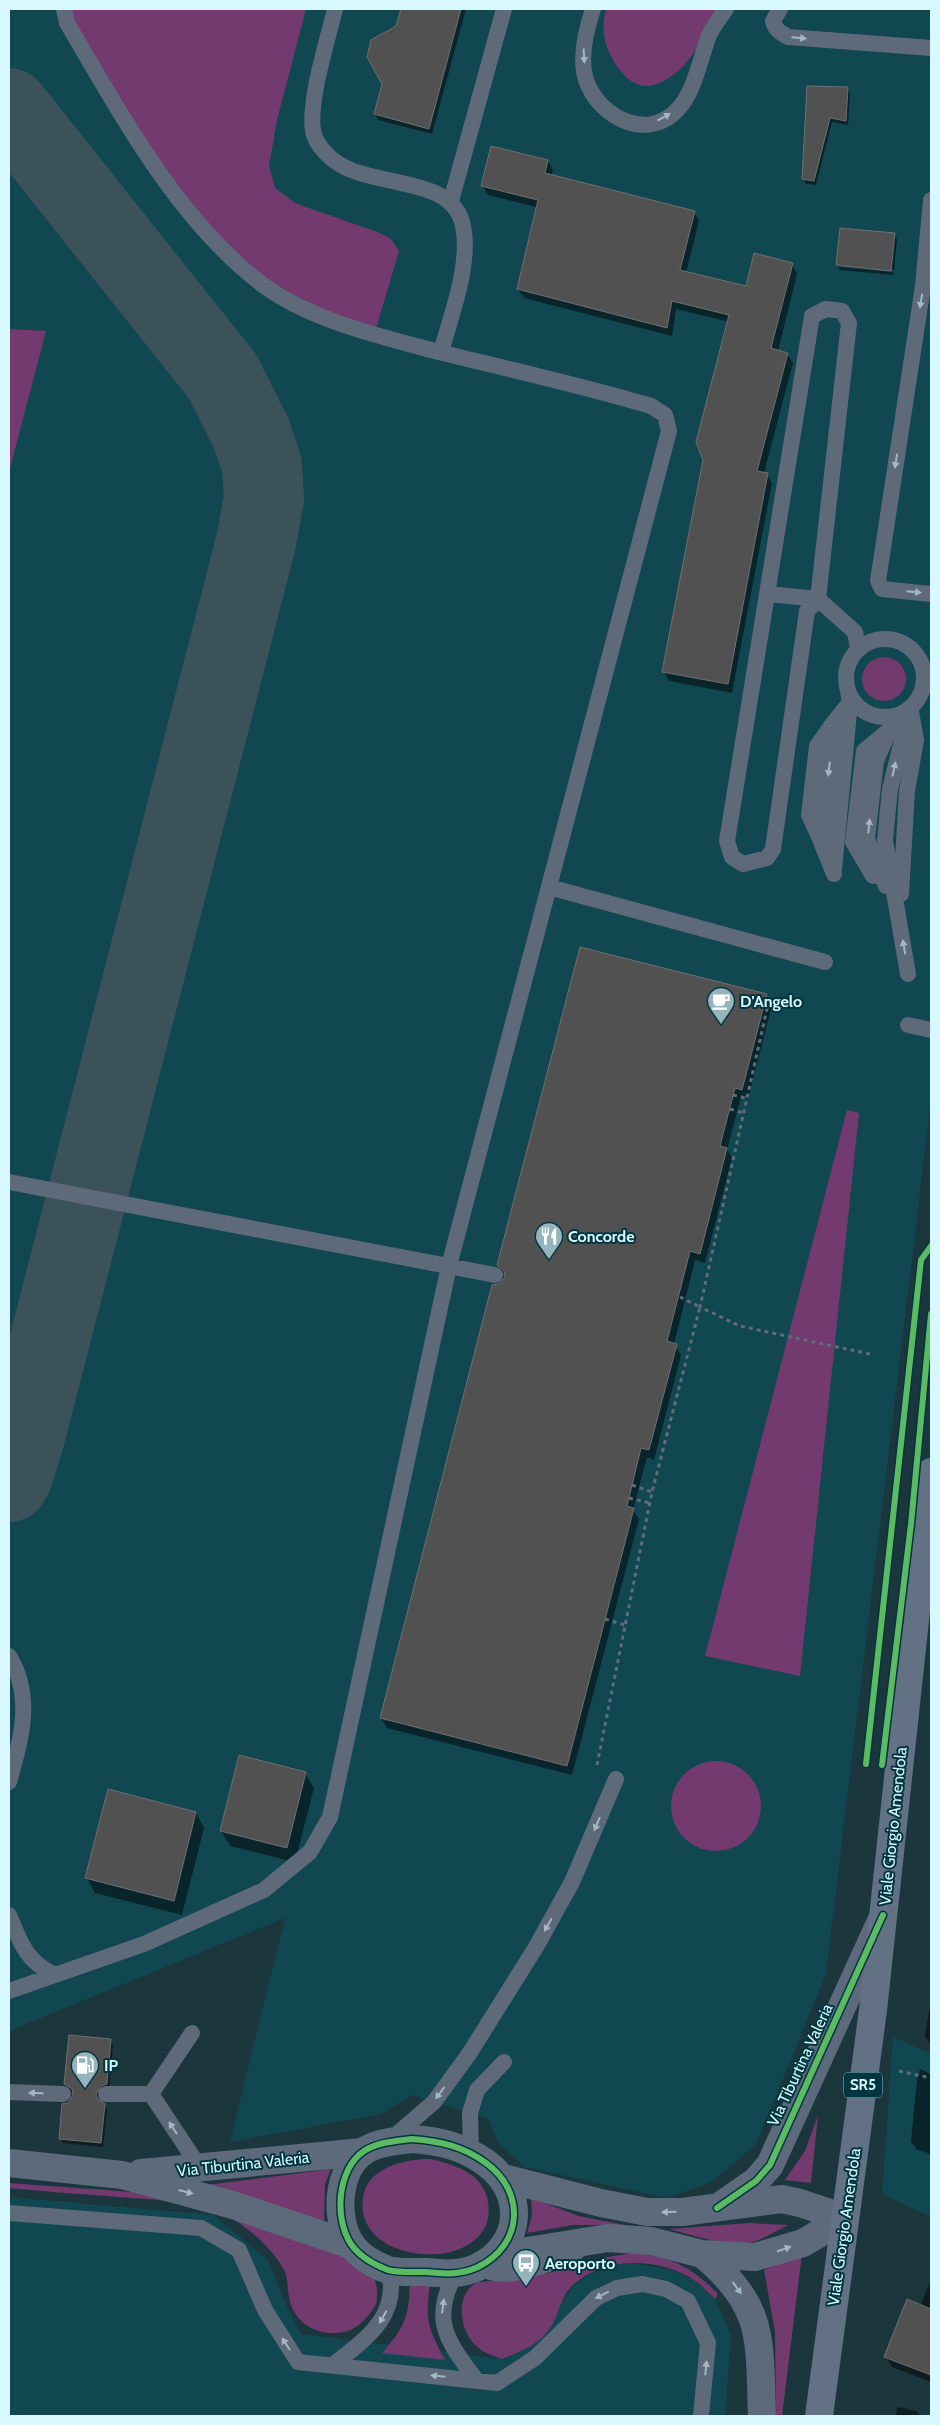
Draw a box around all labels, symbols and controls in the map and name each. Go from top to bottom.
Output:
one-way arrow [791,34,807,42]
one-way arrow [581,49,589,65]
one-way arrow [657,113,672,121]
one-way arrow [917,293,925,309]
one-way arrow [892,454,900,470]
one-way arrow [906,588,922,596]
one-way arrow [825,762,833,778]
one-way arrow [890,762,898,777]
one-way arrow [865,817,873,833]
one-way arrow [899,939,907,955]
cafe icon: D'Angelo [706,986,736,1025]
place label: D'Angelo [740,992,802,1011]
restaurant icon: Concorde [534,1221,564,1260]
place label: Concorde [568,1227,634,1246]
street label: Viale Giorgio Amendola [875,1746,911,1906]
one-way arrow [592,1817,600,1831]
one-way arrow [544,1917,552,1932]
street label: Via Tiburtina Valeria [763,2000,837,2129]
fuel station icon: IP [70,2050,100,2089]
place label: IP [104,2056,119,2075]
road number: SR5 [844,2072,882,2098]
one-way arrow [435,2086,445,2100]
one-way arrow [28,2088,44,2096]
one-way arrow [168,2121,178,2134]
street label: Viale Giorgio Amendola [824,2147,865,2307]
street label: Via Tiburtina Valeria [176,2148,310,2180]
one-way arrow [179,2188,194,2196]
one-way arrow [661,2208,677,2216]
one-way arrow [777,2245,792,2252]
bus stop icon: Aeroporto [511,2248,541,2287]
place label: Aeroporto [545,2254,615,2273]
one-way arrow [732,2281,742,2295]
one-way arrow [595,2291,610,2299]
one-way arrow [439,2298,447,2314]
one-way arrow [378,2310,387,2323]
one-way arrow [282,2337,291,2350]
one-way arrow [702,2359,710,2375]
one-way arrow [430,2372,446,2380]

